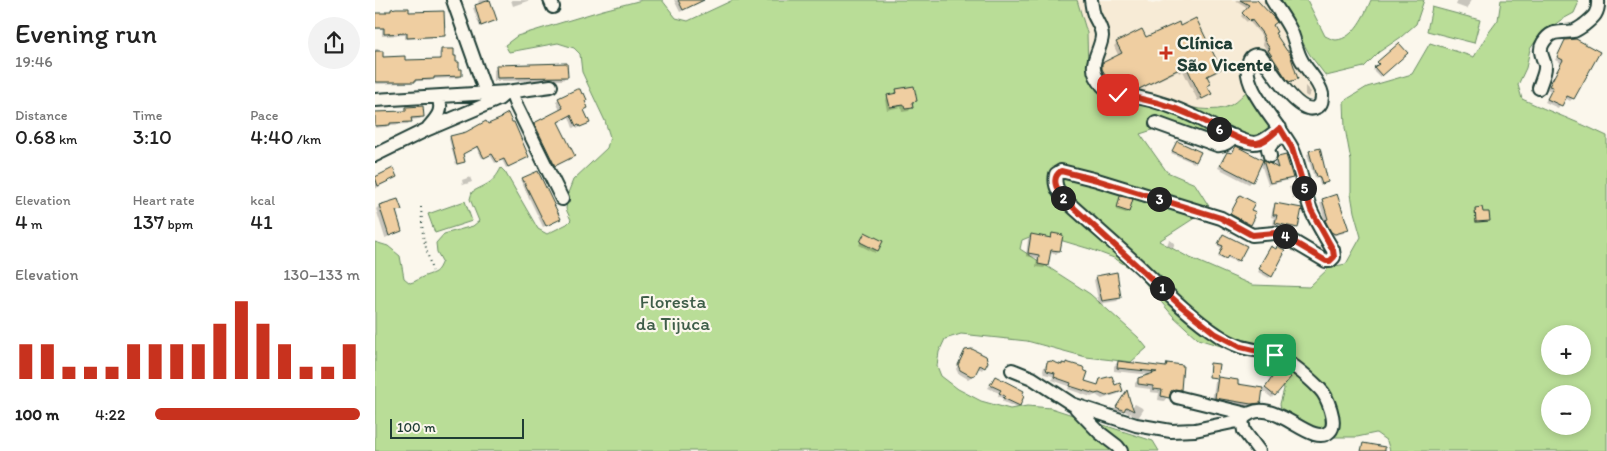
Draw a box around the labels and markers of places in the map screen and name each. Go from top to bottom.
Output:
place label: Clínica São Vicente [1177,31,1272,76]
marker: Clínica São Vicente [1159,46,1173,60]
pin [1097,74,1139,116]
pin: 6 [1207,116,1231,142]
pin: 5 [1291,176,1317,200]
pin: 2 [1051,186,1075,210]
pin: 3 [1147,186,1171,212]
pin: 4 [1273,224,1297,248]
pin: 1 [1149,276,1175,300]
pin [1254,334,1296,376]

